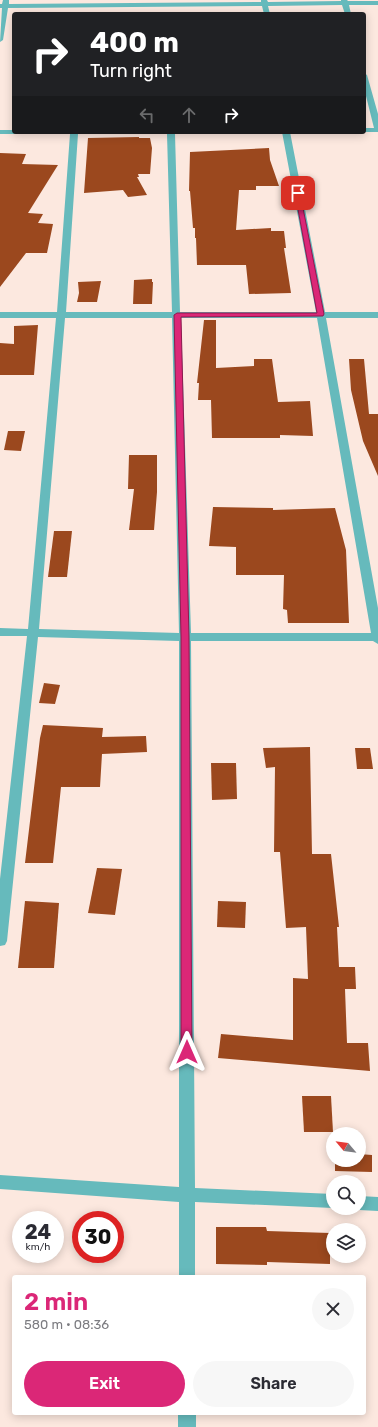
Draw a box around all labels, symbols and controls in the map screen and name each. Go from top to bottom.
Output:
text: 400 m [90,26,179,59]
icon: right [24,28,76,80]
text: Turn right [90,60,172,82]
icon: left [136,104,158,126]
icon: ahead [178,104,200,126]
icon: right [220,104,242,126]
pin [281,176,315,210]
icon: arrive [287,182,309,204]
position arrow [166,1031,208,1073]
north arrow [326,1127,366,1167]
map controls [326,1127,366,1263]
button: search [326,1175,366,1215]
speed limit sign: 30 [72,1211,124,1263]
text: 24 [25,1220,51,1244]
button: layers [326,1223,366,1263]
text: km/h [26,1241,50,1253]
text: 2 min [24,1288,88,1316]
button: close [312,1288,354,1330]
text: 580 m · 08:36 [24,1317,109,1332]
button: Exit [24,1361,185,1407]
button: Share [193,1361,354,1407]

